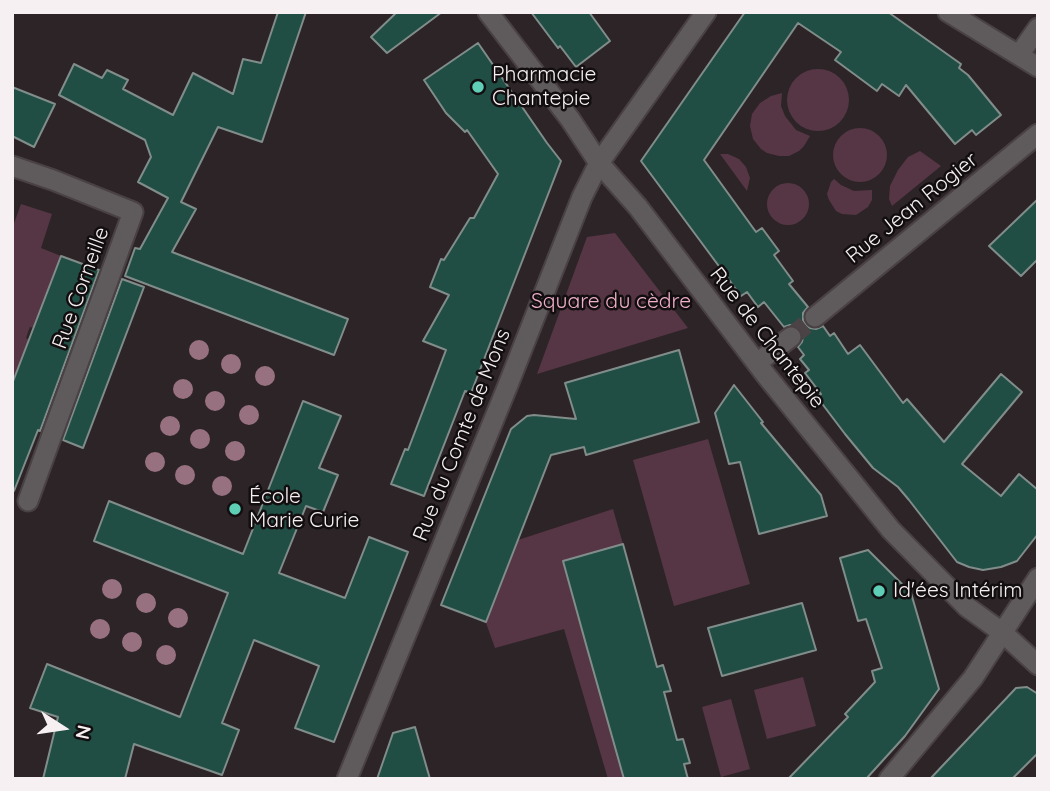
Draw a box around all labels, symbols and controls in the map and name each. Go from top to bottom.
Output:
place label: Pharmacie Chantepie [492,62,596,112]
marker: Pharmacie Chantepie [470,79,486,95]
street label: Rue Jean Rogier [841,147,983,269]
street label: Rue Corneille [47,224,115,352]
street label: Rue de Chantepie [704,262,830,414]
park label: Square du cèdre [531,289,691,315]
street label: Rue du Comte de Mons [408,325,516,545]
place label: École Marie Curie [249,484,359,534]
marker: École Marie Curie [227,501,243,517]
place label: Id'ées Intérim [893,578,1022,604]
marker: Id'ées Intérim [871,583,887,599]
north arrow [28,693,98,763]
text: N [70,723,97,742]

